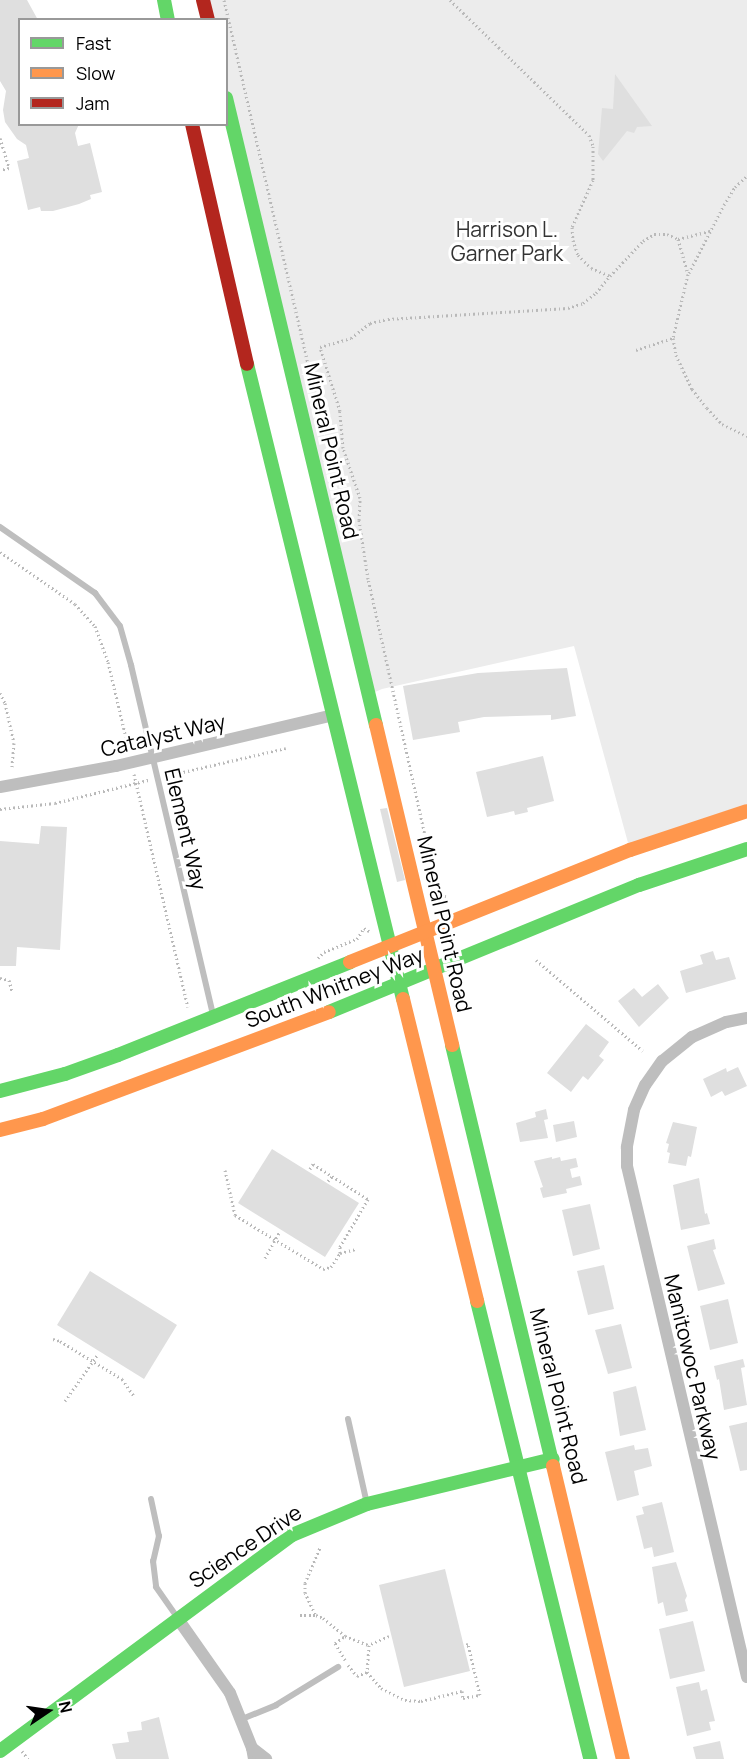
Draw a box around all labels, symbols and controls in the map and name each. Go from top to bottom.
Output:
legend [18,18,228,126]
text: Fast [76,31,111,55]
text: Slow [76,61,115,85]
text: Jam [76,91,110,115]
park label: Harrison L. Garner Park [451,216,563,266]
street label: Mineral Point Road [299,360,365,542]
street label: Catalyst Way [98,708,228,762]
street label: Element Way [160,766,212,892]
street label: Mineral Point Road [412,833,478,1015]
street label: South Whitney Way [241,941,427,1033]
street label: Manitowoc Parkway [659,1272,727,1462]
street label: Mineral Point Road [525,1306,593,1486]
street label: Science Drive [184,1499,306,1593]
north arrow [18,1681,78,1741]
text: N [54,1699,78,1715]

